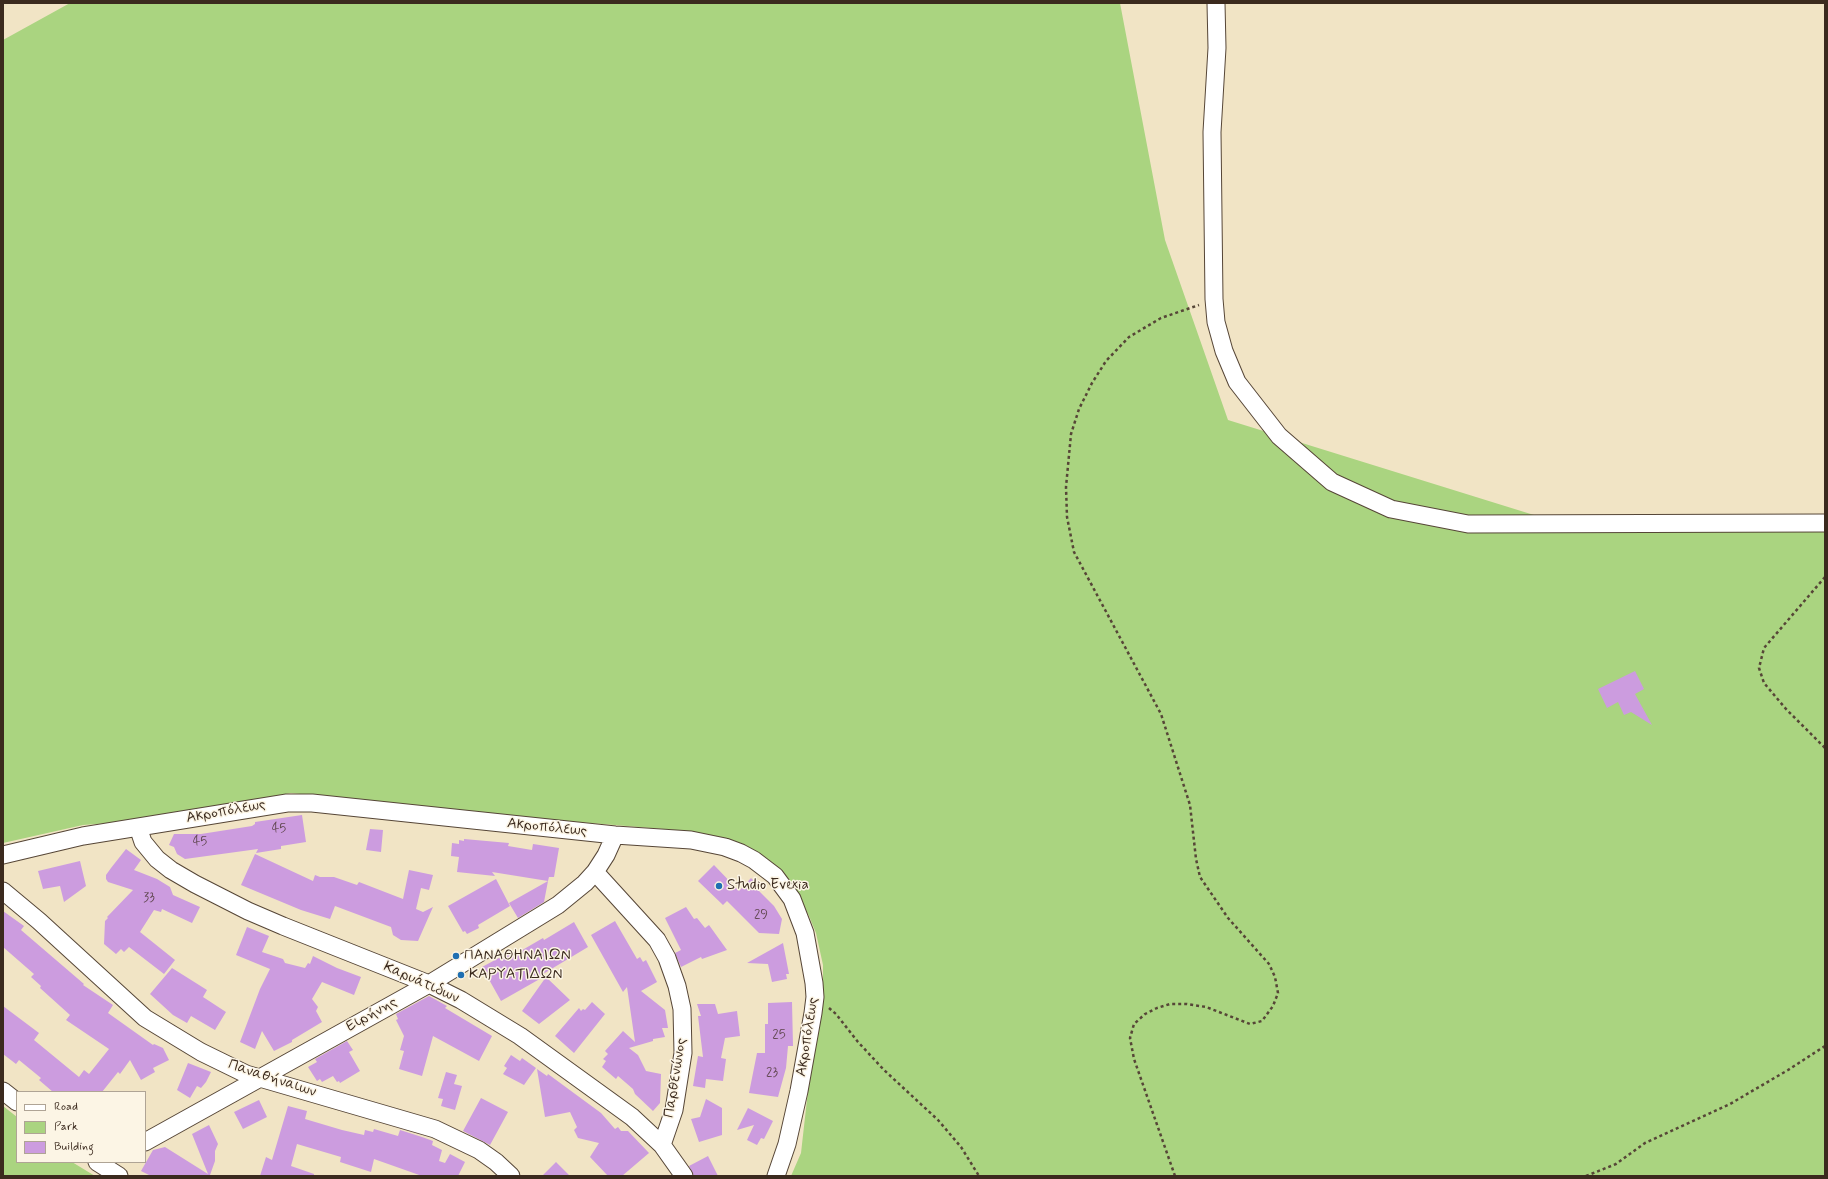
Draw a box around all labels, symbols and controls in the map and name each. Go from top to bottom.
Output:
street label: Ακροπόλεως [185,796,267,828]
street label: Ακροπόλεως [506,815,588,841]
house number: 45 [272,821,286,837]
house number: 45 [193,834,207,850]
place label: Studio Evexia [727,877,809,895]
marker: Studio Evexia [714,881,724,891]
house number: 33 [143,890,155,906]
house number: 29 [754,907,768,923]
place label: ΠΑΝΑΘΗΝΑΙΩΝ [464,947,571,965]
marker: ΠΑΝΑΘΗΝΑΙΩΝ [451,951,461,961]
street label: Καρυάτιδων [380,958,462,1008]
place label: ΚΑΡΥΑΤΙΔΩΝ [469,966,563,984]
marker: ΚΑΡΥΑΤΙΔΩΝ [456,970,466,980]
street label: Ειρήνης [343,994,401,1036]
street label: Ακροπόλεως [793,996,823,1078]
house number: 25 [772,1027,786,1043]
street label: Παρθενώνος [661,1037,691,1119]
street label: Παναθήναιων [226,1056,318,1102]
house number: 23 [766,1065,778,1081]
legend [16,1091,146,1163]
text: Road [54,1099,78,1115]
text: Park [54,1119,78,1135]
text: Building [54,1139,94,1155]

